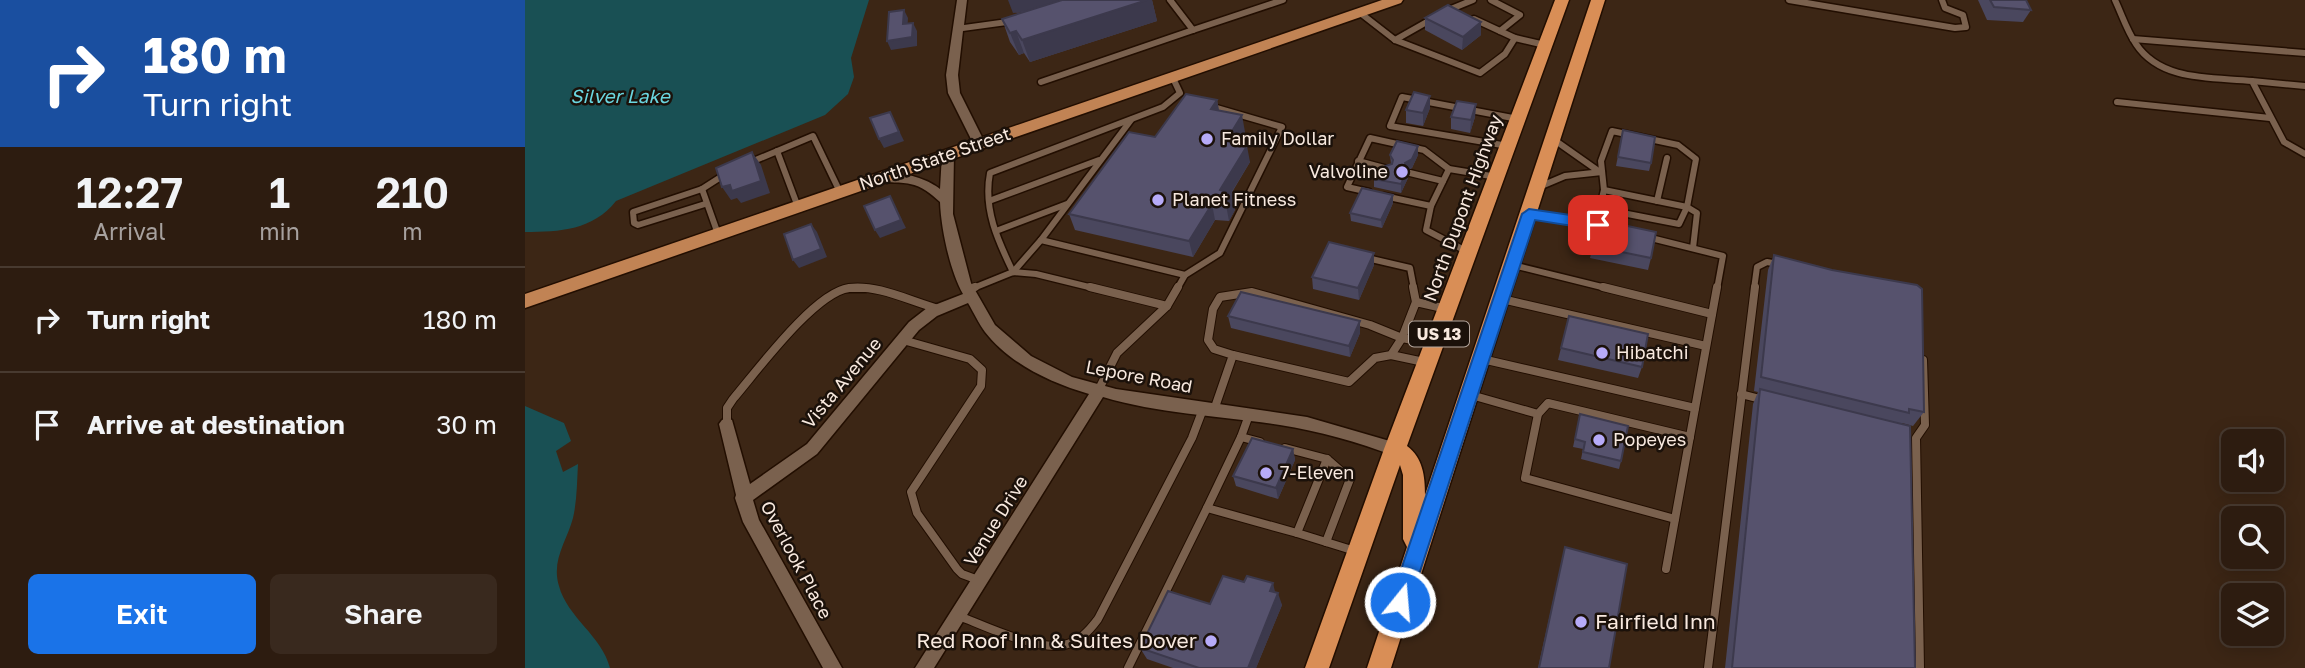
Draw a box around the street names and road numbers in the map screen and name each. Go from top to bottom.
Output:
street label: North Dupont Highway [1418,111,1506,304]
street label: North State Street [856,122,1013,194]
road number: US 13 [1409,322,1469,346]
street label: Vista Avenue [797,332,886,432]
street label: Lepore Road [1084,355,1194,397]
street label: Venue Drive [959,471,1032,570]
street label: Overlook Place [757,497,837,622]

